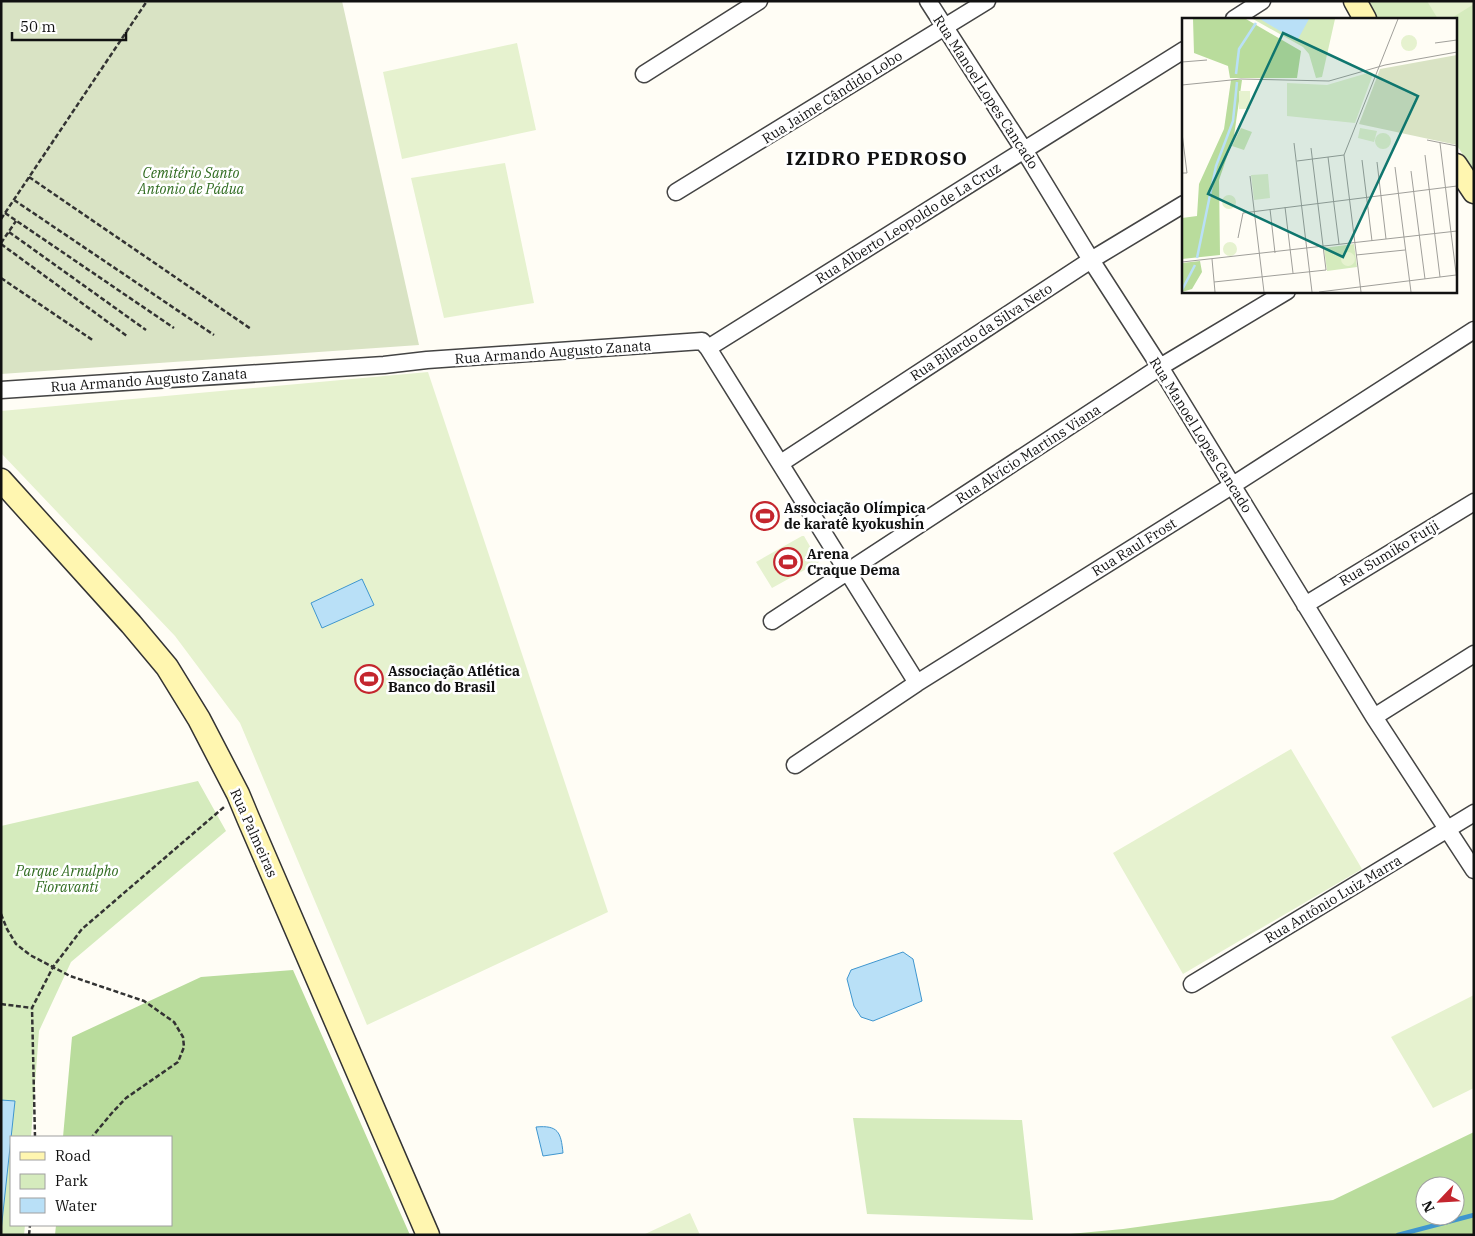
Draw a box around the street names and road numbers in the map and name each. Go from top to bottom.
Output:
street label: Rua Manoel Lopes Cancado [929,12,1043,172]
street label: Rua Jaime Cândido Lobo [758,46,906,148]
street label: Rua Alberto Leopoldo de La Cruz [812,158,1004,288]
street label: Rua Bilardo da Silva Neto [906,279,1056,385]
street label: Rua Armando Augusto Zanata [454,336,652,368]
street label: Rua Manoel Lopes Cancado [1146,354,1256,516]
street label: Rua Armando Augusto Zanata [50,364,248,396]
street label: Rua Alvício Martins Viana [952,400,1104,508]
street label: Rua Raul Frost [1088,514,1180,580]
street label: Rua Sumiko Futji [1336,516,1442,590]
street label: Rua Palmeiras [226,786,282,880]
street label: Rua Antônio Luiz Marra [1261,851,1405,947]

